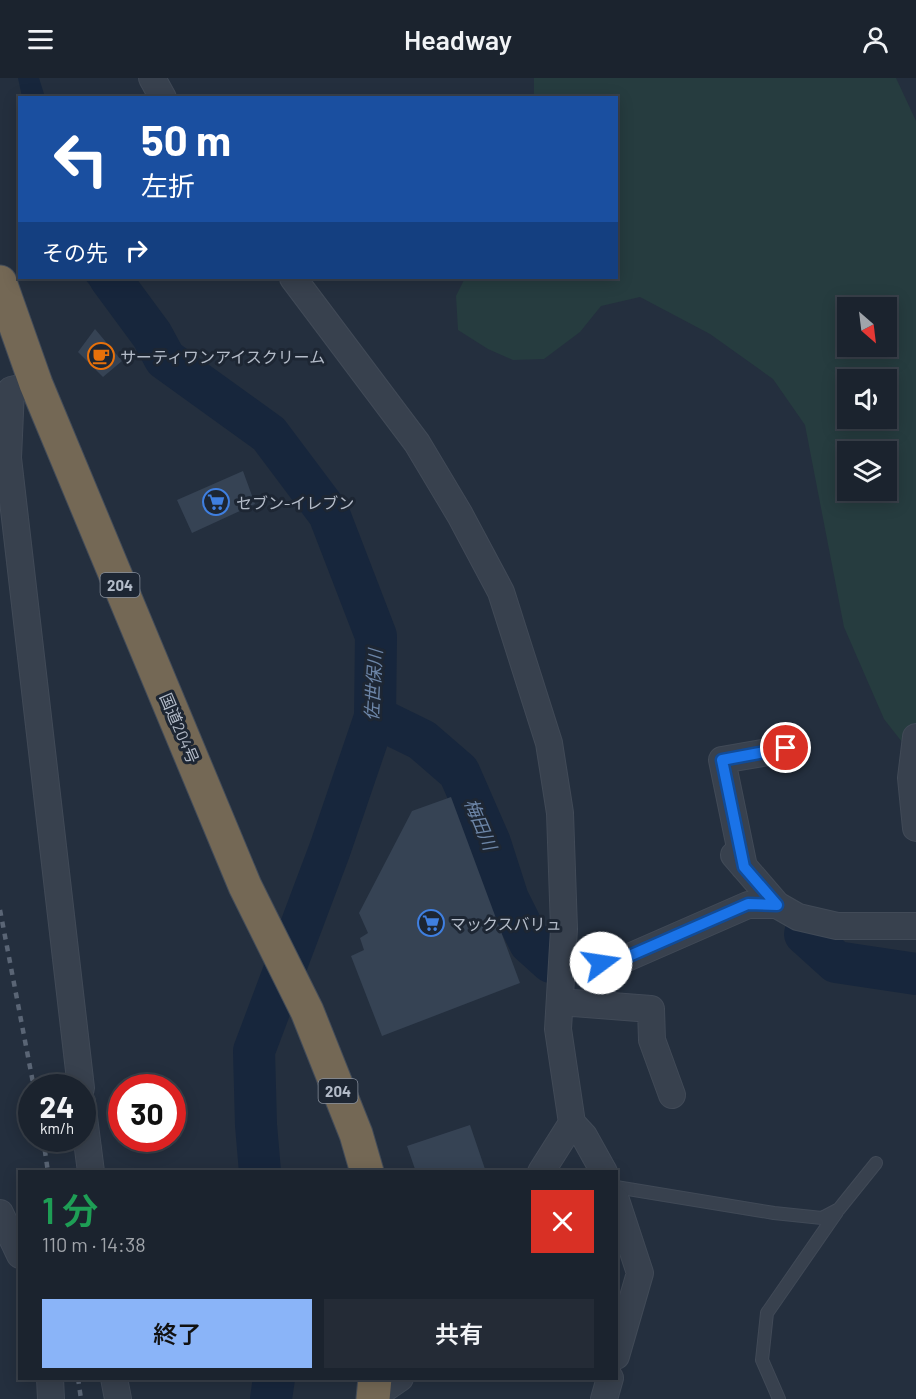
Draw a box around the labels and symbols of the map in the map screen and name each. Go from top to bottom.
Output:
north arrow [837,297,897,357]
cafe icon: サーティワンアイスクリーム [86,341,116,371]
place label: サーティワンアイスクリーム [120,347,325,366]
supermarket icon: セブン-イレブン [201,487,231,517]
place label: セブン-イレブン [236,493,354,512]
road number: 204 [100,573,140,597]
water label: 佐世保川 [360,646,386,722]
street label: 国道204号 [157,690,203,766]
pin [760,722,811,773]
water label: 梅田川 [460,795,502,855]
supermarket icon: マックスバリュ [416,908,446,938]
place label: マックスバリュ [450,914,562,933]
position arrow [569,931,633,995]
speed limit sign: 30 [108,1074,186,1152]
road number: 204 [318,1079,358,1103]

